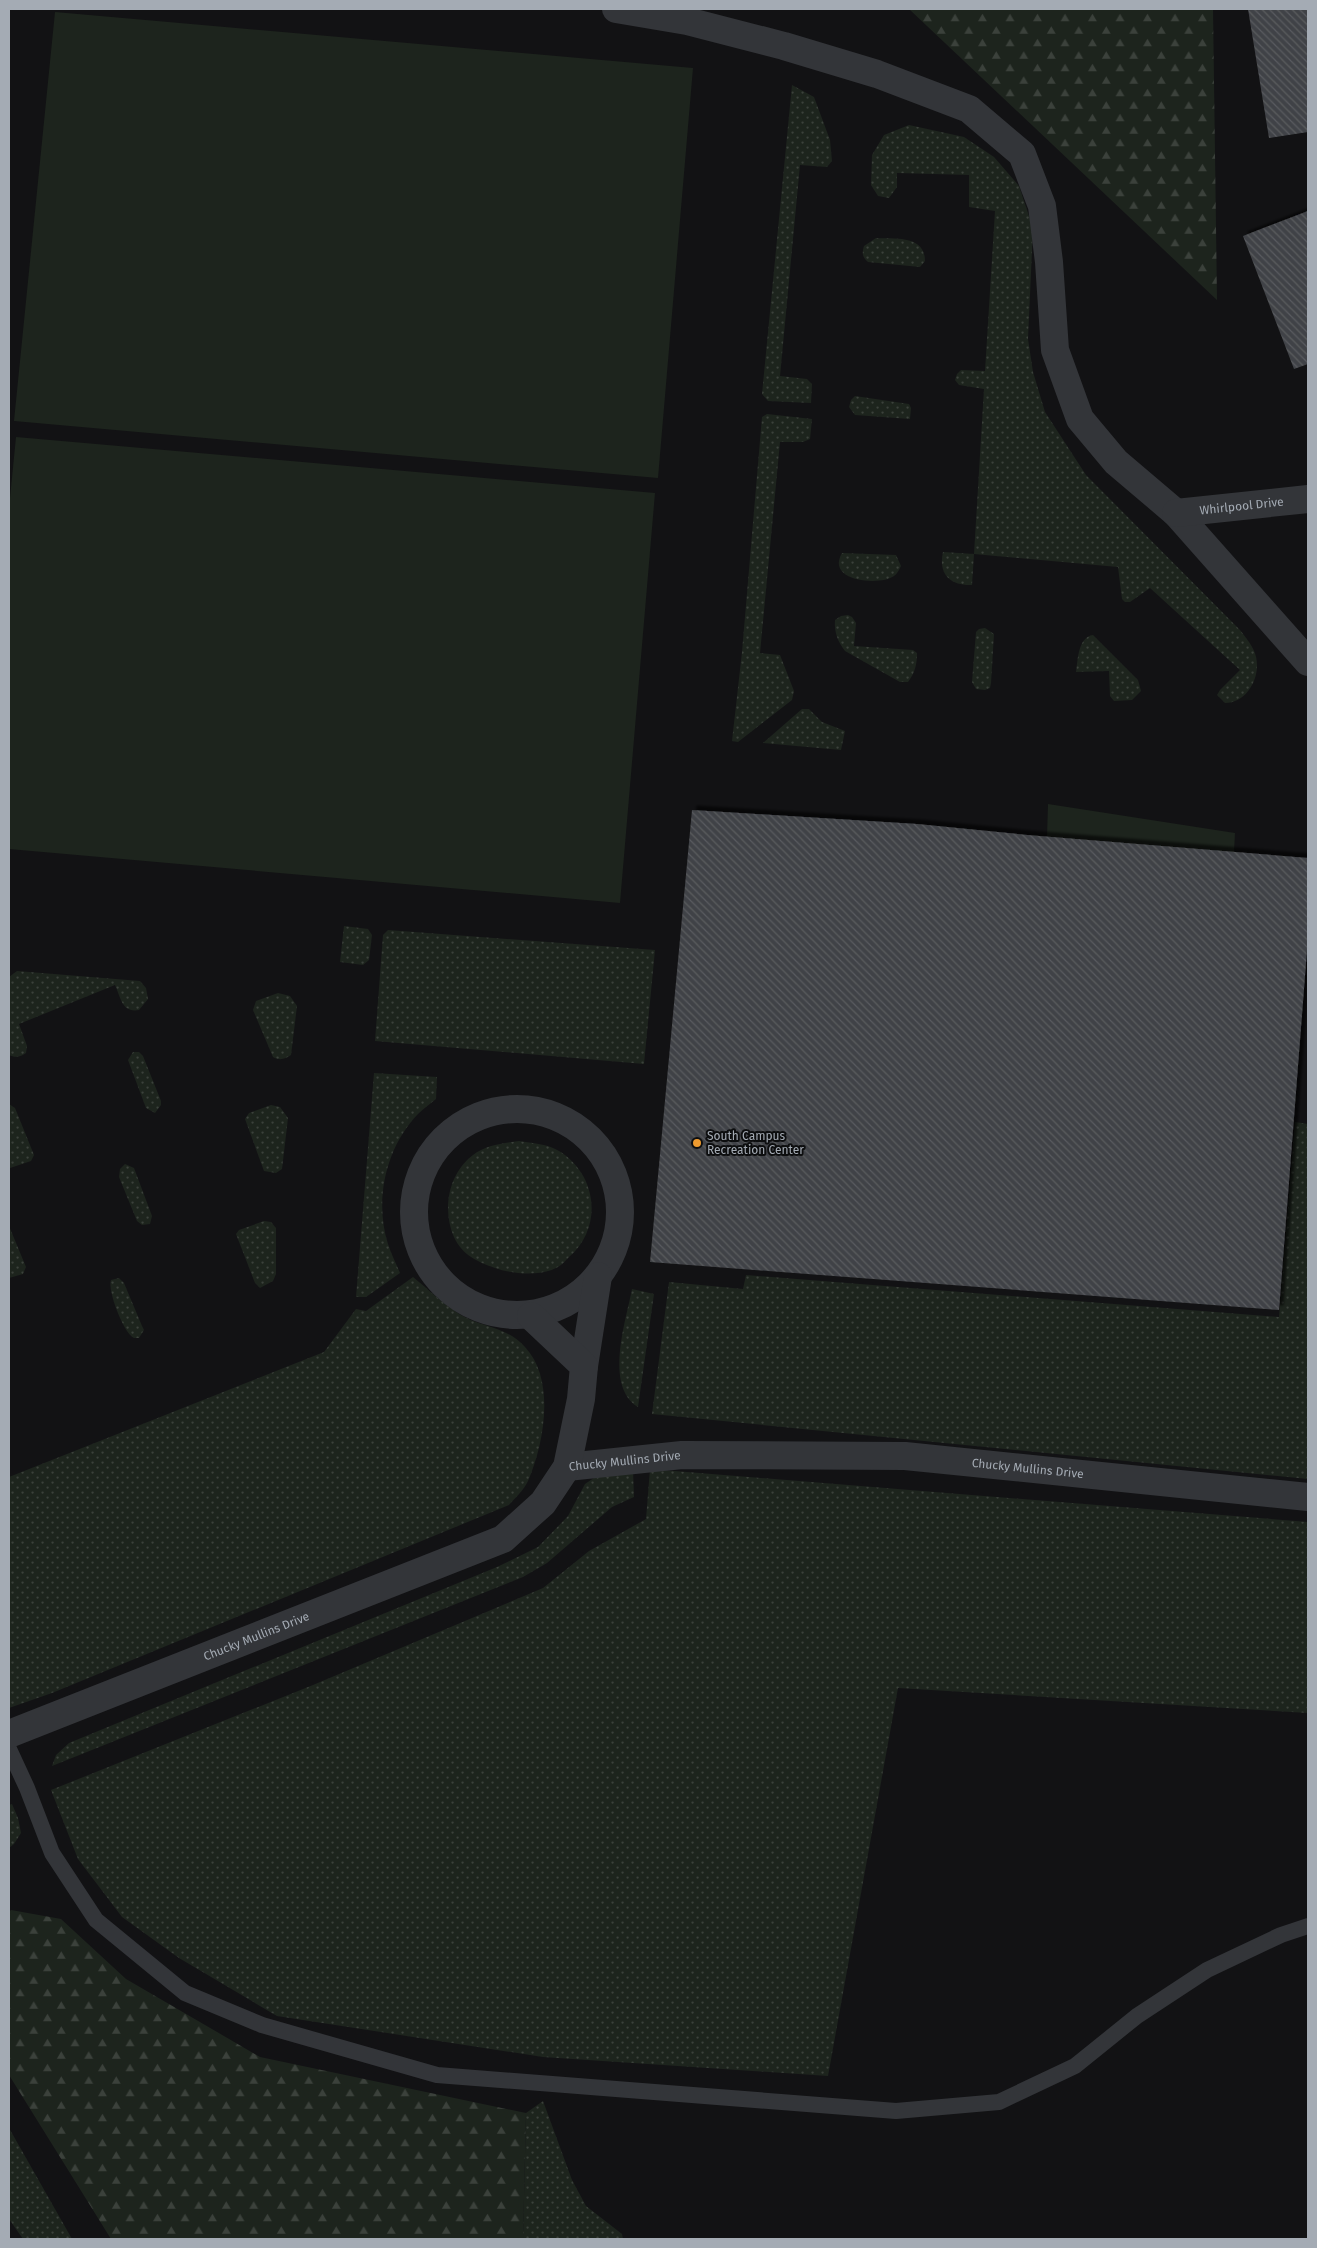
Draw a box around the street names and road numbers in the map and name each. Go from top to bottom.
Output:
street label: Whirlpool Drive [1199,495,1284,517]
street label: Chucky Mullins Drive [568,1448,681,1474]
street label: Chucky Mullins Drive [971,1456,1084,1481]
street label: Chucky Mullins Drive [202,1609,311,1663]

